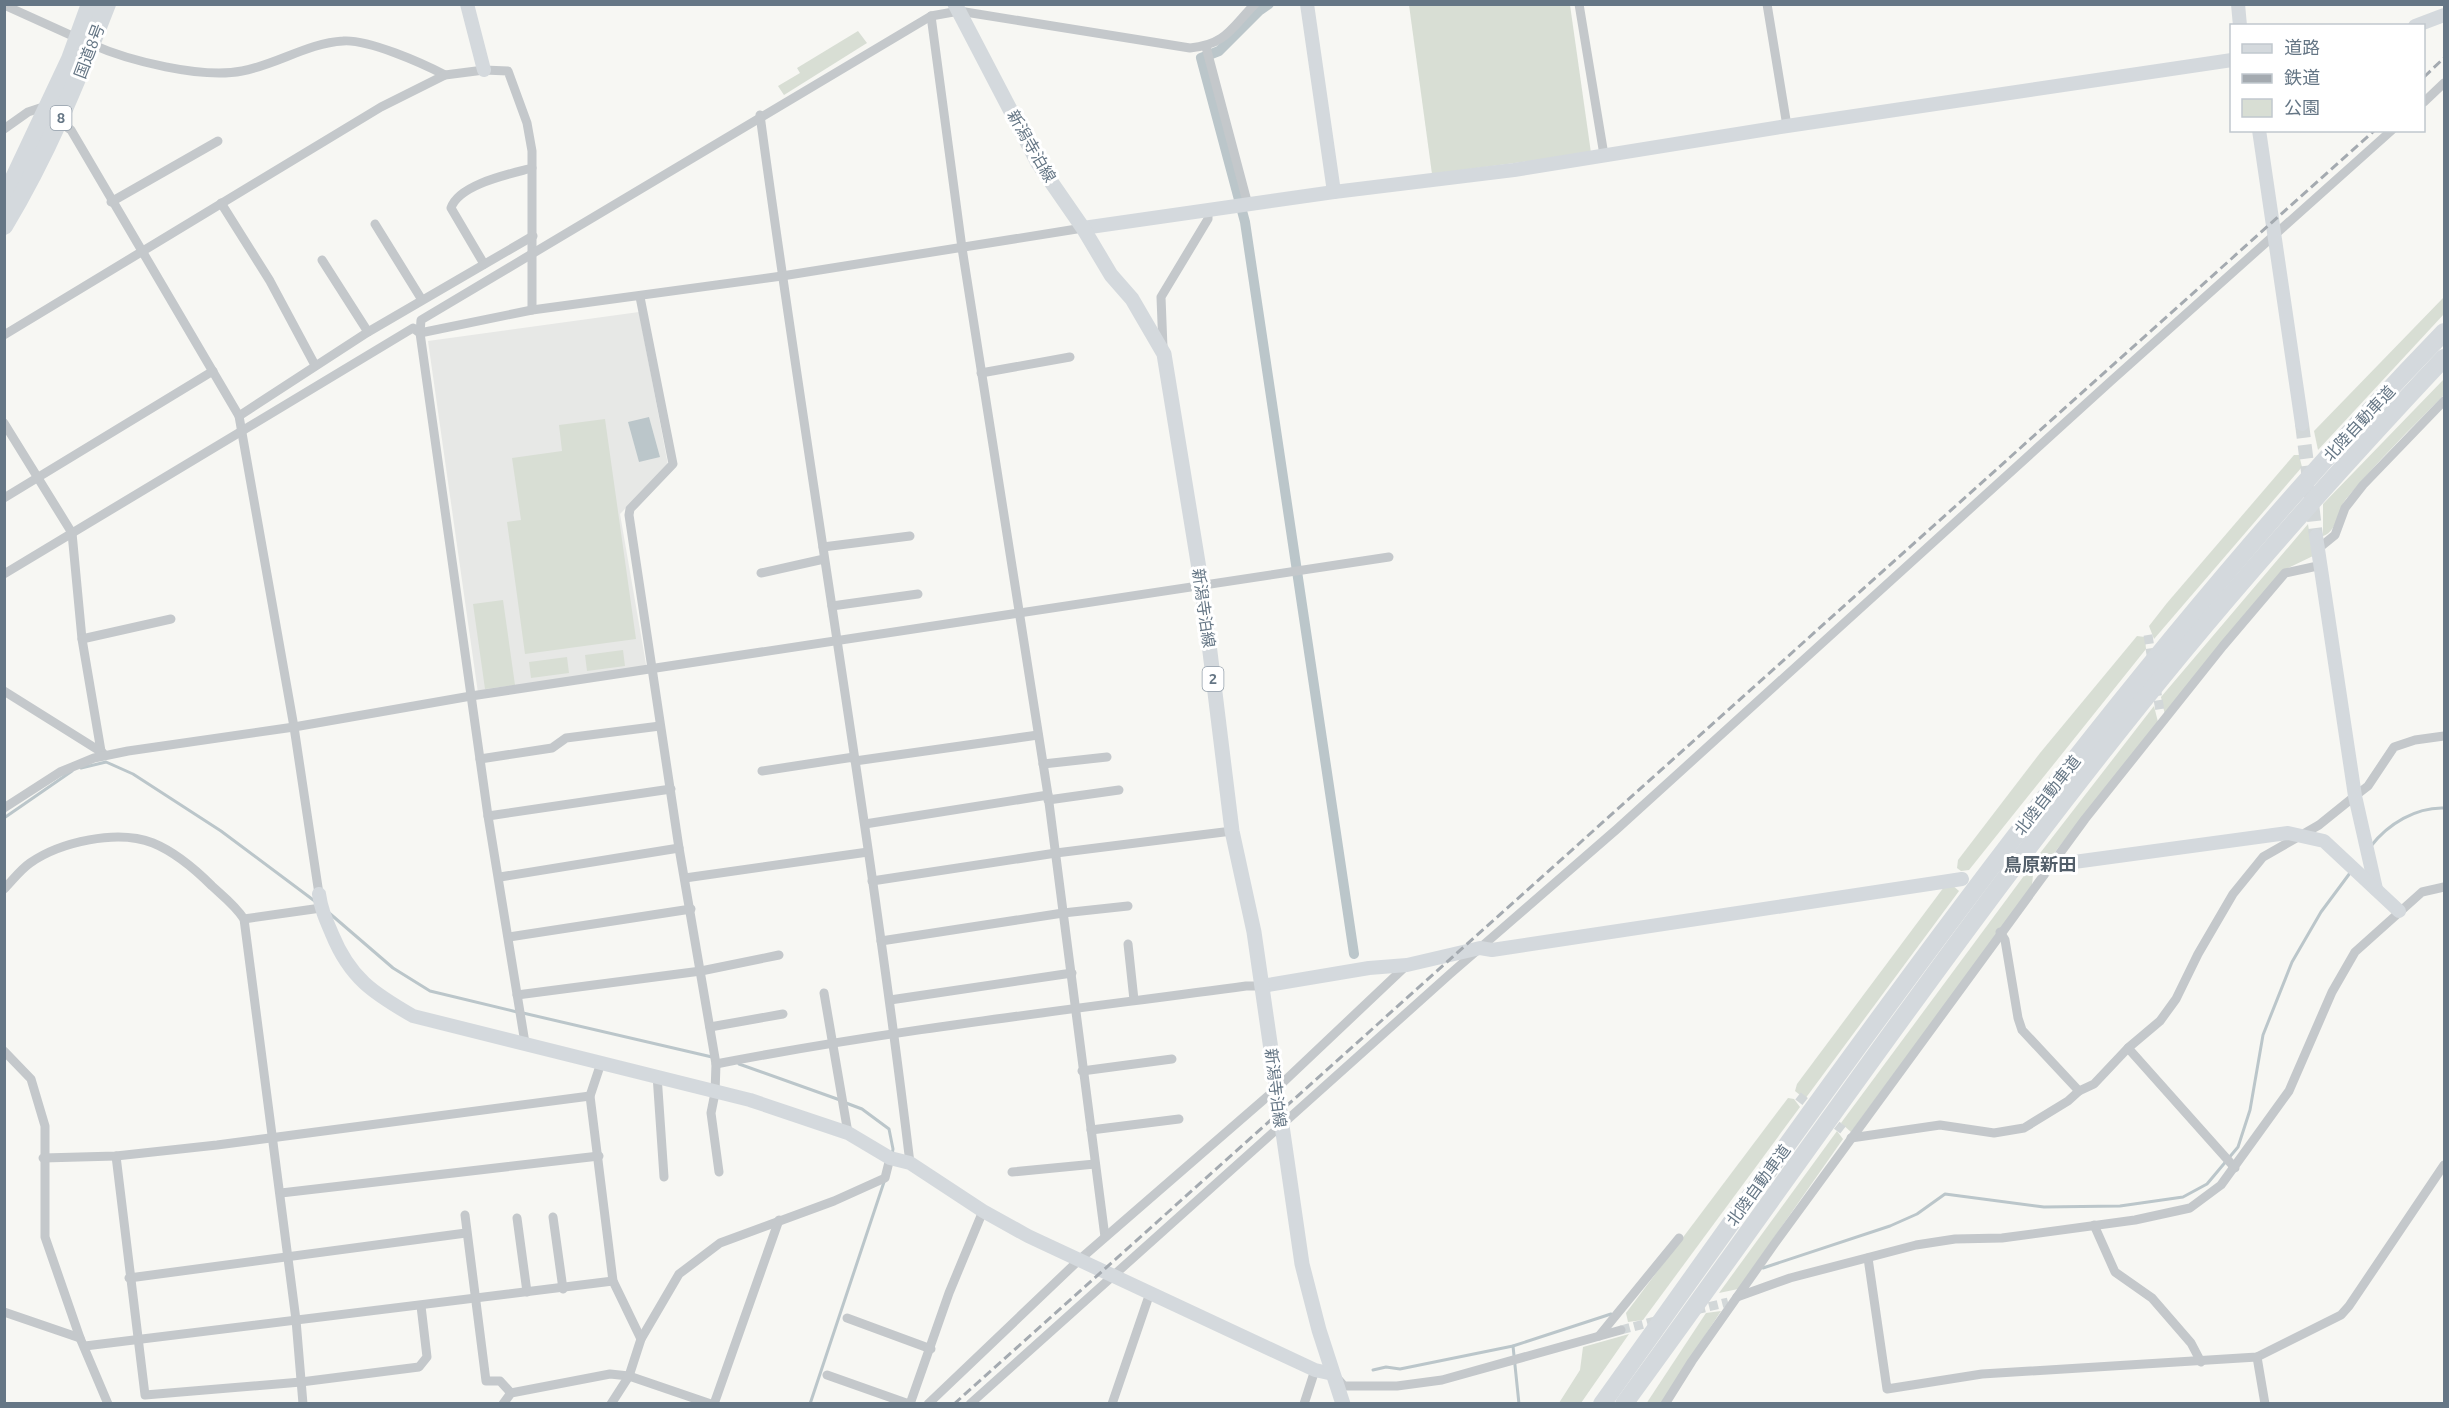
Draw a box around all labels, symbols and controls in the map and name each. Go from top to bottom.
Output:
street label: 国道8号 [70,21,108,81]
legend [2230,24,2425,132]
text: 道路 [2284,37,2320,57]
text: 鉄道 [2284,67,2320,87]
text: 公園 [2284,97,2320,117]
road number: 8 [50,106,72,130]
street label: 新潟寺泊線 [1004,107,1060,185]
street label: 北陸自動車道 [2320,382,2398,464]
street label: 新潟寺泊線 [1190,567,1218,649]
road number: 2 [1202,667,1224,691]
street label: 北陸自動車道 [2010,752,2084,838]
district label: 鳥原新田 [2004,854,2076,874]
street label: 新潟寺泊線 [1262,1047,1290,1129]
street label: 北陸自動車道 [1723,1141,1793,1229]

